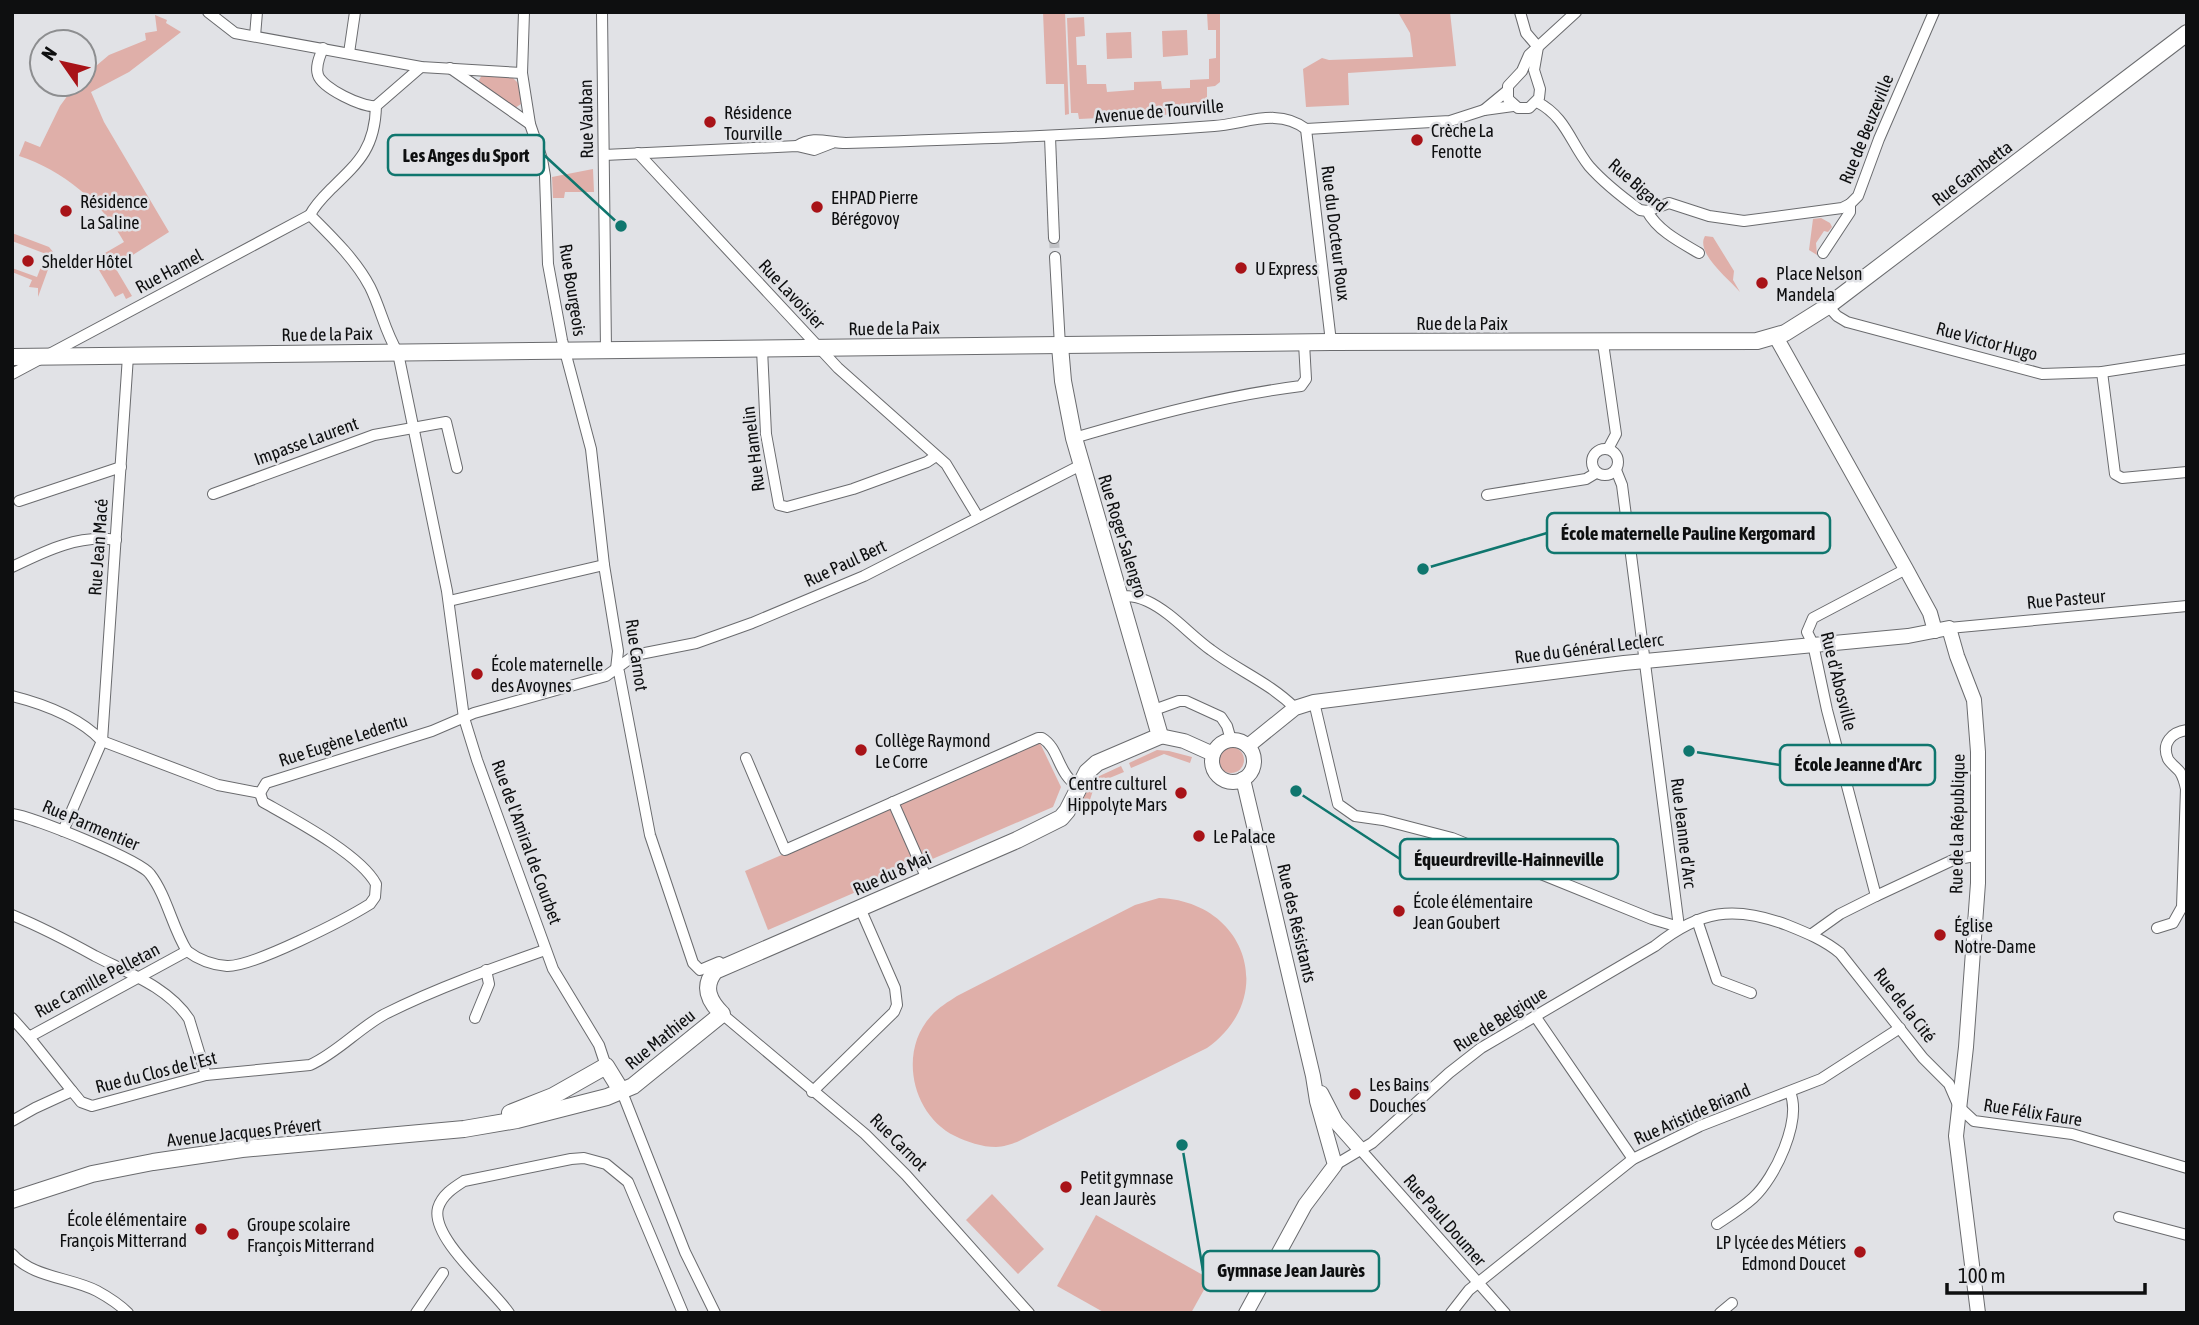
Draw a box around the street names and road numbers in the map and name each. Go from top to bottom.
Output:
street label: Rue de Beuzeville [1834,71,1898,187]
street label: Rue Vauban [575,79,597,159]
street label: Avenue de Tourville [1093,95,1225,127]
street label: Rue Gambetta [1928,136,2016,210]
street label: Rue Bigard [1604,154,1672,216]
street label: Rue du Docteur Roux [1317,164,1355,302]
street label: Rue Bourgeois [555,242,591,338]
street label: Rue Hamel [132,244,206,297]
street label: Rue Lavoisier [754,255,830,334]
street label: Rue de la Paix [1416,313,1508,334]
street label: Rue de la Paix [848,317,940,339]
street label: Rue Victor Hugo [1934,317,2040,365]
street label: Rue de la Paix [281,323,373,345]
street label: Rue Hamelin [737,405,769,493]
street label: Impasse Laurent [251,412,361,470]
street label: Rue Roger Salengro [1094,472,1152,600]
street label: Rue Jean Macé [84,498,112,596]
street label: Rue Paul Bert [801,535,889,591]
street label: Rue Pasteur [2026,585,2107,613]
street label: Rue Carnot [622,618,652,692]
street label: Rue du Général Leclerc [1513,628,1665,668]
street label: Rue d'Abosville [1817,629,1861,733]
street label: Rue Eugène Ledentu [276,709,410,771]
street label: Rue de la République [1945,754,1969,894]
street label: Rue de l'Amiral de Courbet [487,757,567,927]
street label: Rue Jeanne d'Arc [1667,777,1701,890]
street label: Rue Parmentier [39,795,143,855]
street label: Rue du 8 Mai [850,846,934,900]
street label: Rue des Résistants [1273,861,1321,985]
street label: Rue Camille Pelletan [31,938,163,1022]
street label: Rue de la Cité [1869,964,1941,1046]
street label: Rue de Belgique [1449,982,1551,1056]
street label: Rue Mathieu [621,1005,699,1073]
street label: Rue du Clos de l'Est [93,1047,219,1097]
street label: Rue Aristide Briand [1631,1079,1753,1149]
street label: Rue Félix Faure [1982,1094,2084,1130]
street label: Rue Carnot [866,1109,932,1175]
street label: Avenue Jacques Prévert [166,1113,322,1151]
street label: Rue Paul Doumer [1399,1170,1491,1271]

